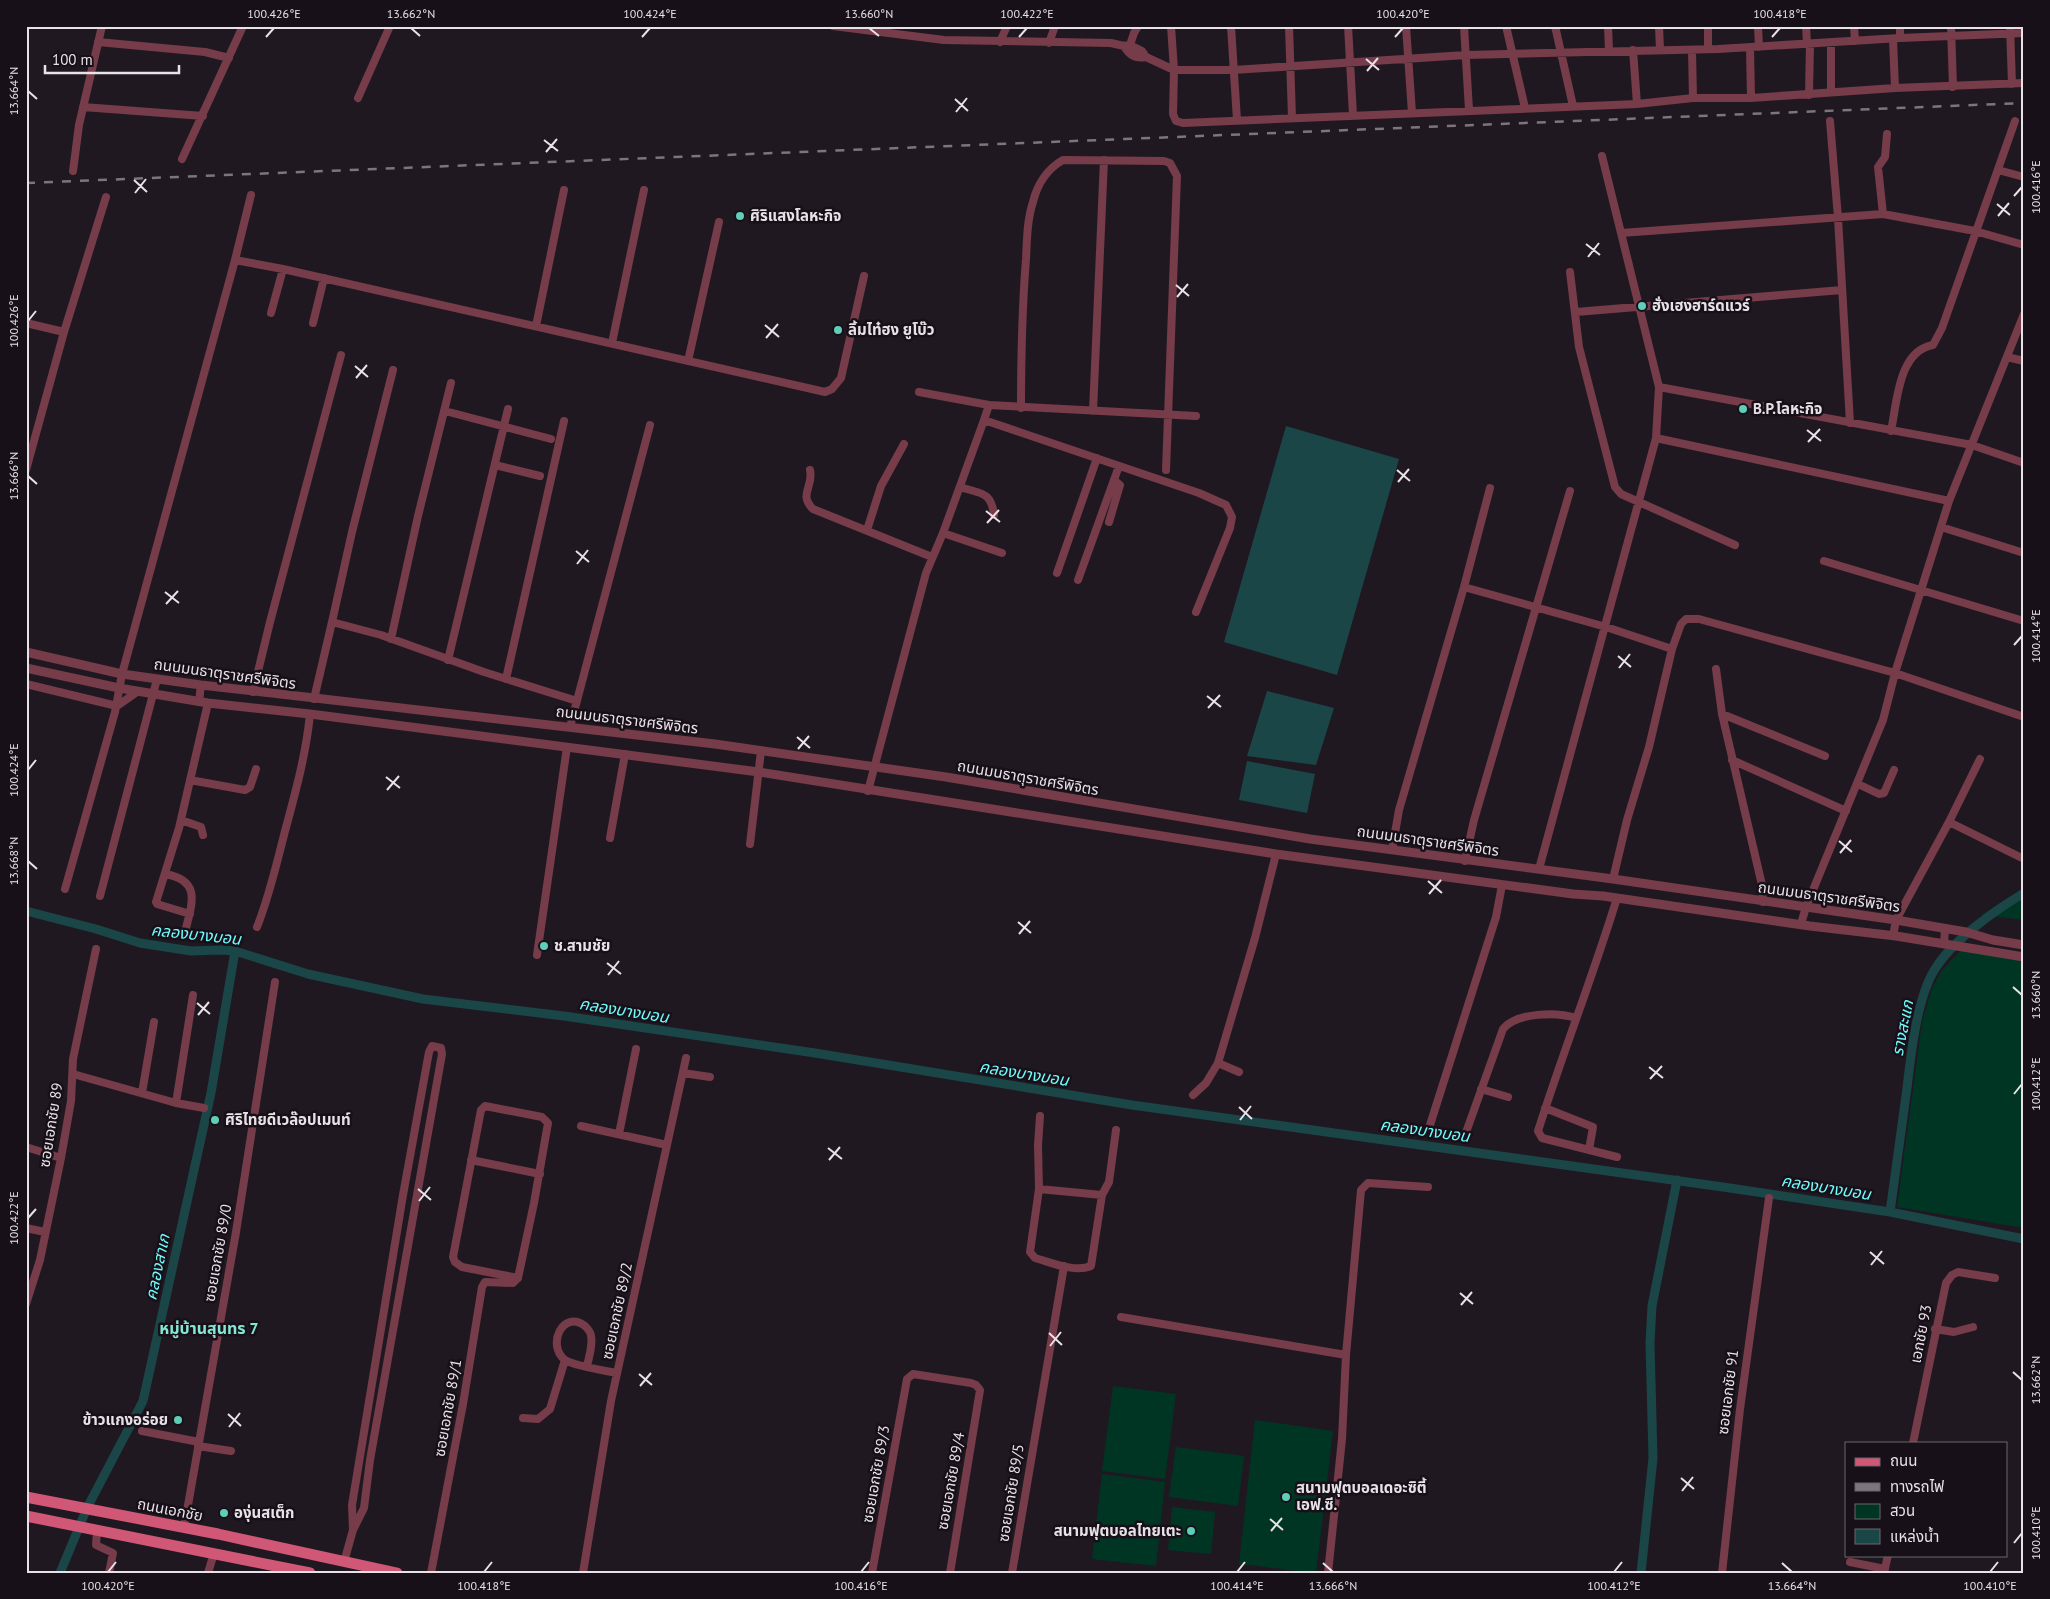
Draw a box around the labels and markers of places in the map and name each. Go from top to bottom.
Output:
place label: ศิริแสงโลหะกิจ [750,206,841,225]
marker: ศิริแสงโลหะกิจ [734,210,746,222]
place label: ฮั่งเฮงฮาร์ดแวร์ [1652,296,1750,315]
marker: ฮั่งเฮงฮาร์ดแวร์ [1636,300,1648,312]
place label: ลิ้มไท๋ฮง ยูโบ๊ว [848,320,935,340]
marker: ลิ้มไท๋ฮง ยูโบ๊ว [832,324,844,336]
place label: B.P.โลหะกิจ [1753,399,1822,418]
marker: B.P.โลหะกิจ [1737,403,1749,415]
place label: ช.สามชัย [554,936,610,955]
marker: ช.สามชัย [538,940,550,952]
place label: ศิริไทยดีเวล๊อปเมนท์ [225,1110,351,1129]
marker: ศิริไทยดีเวล๊อปเมนท์ [209,1114,221,1126]
place label: ข้าวแกงอร่อย [82,1410,168,1429]
marker: ข้าวแกงอร่อย [172,1414,184,1426]
place label: สนามฟุตบอลเดอะซิตี้ เอฟ.ซี. [1296,1477,1427,1514]
marker: สนามฟุตบอลเดอะซิตี้ เอฟ.ซี. [1280,1491,1292,1503]
place label: องุ่นสเต็ก [234,1503,294,1522]
marker: องุ่นสเต็ก [218,1507,230,1519]
place label: สนามฟุตบอลไทยเตะ [1054,1521,1181,1540]
marker: สนามฟุตบอลไทยเตะ [1185,1525,1197,1537]

